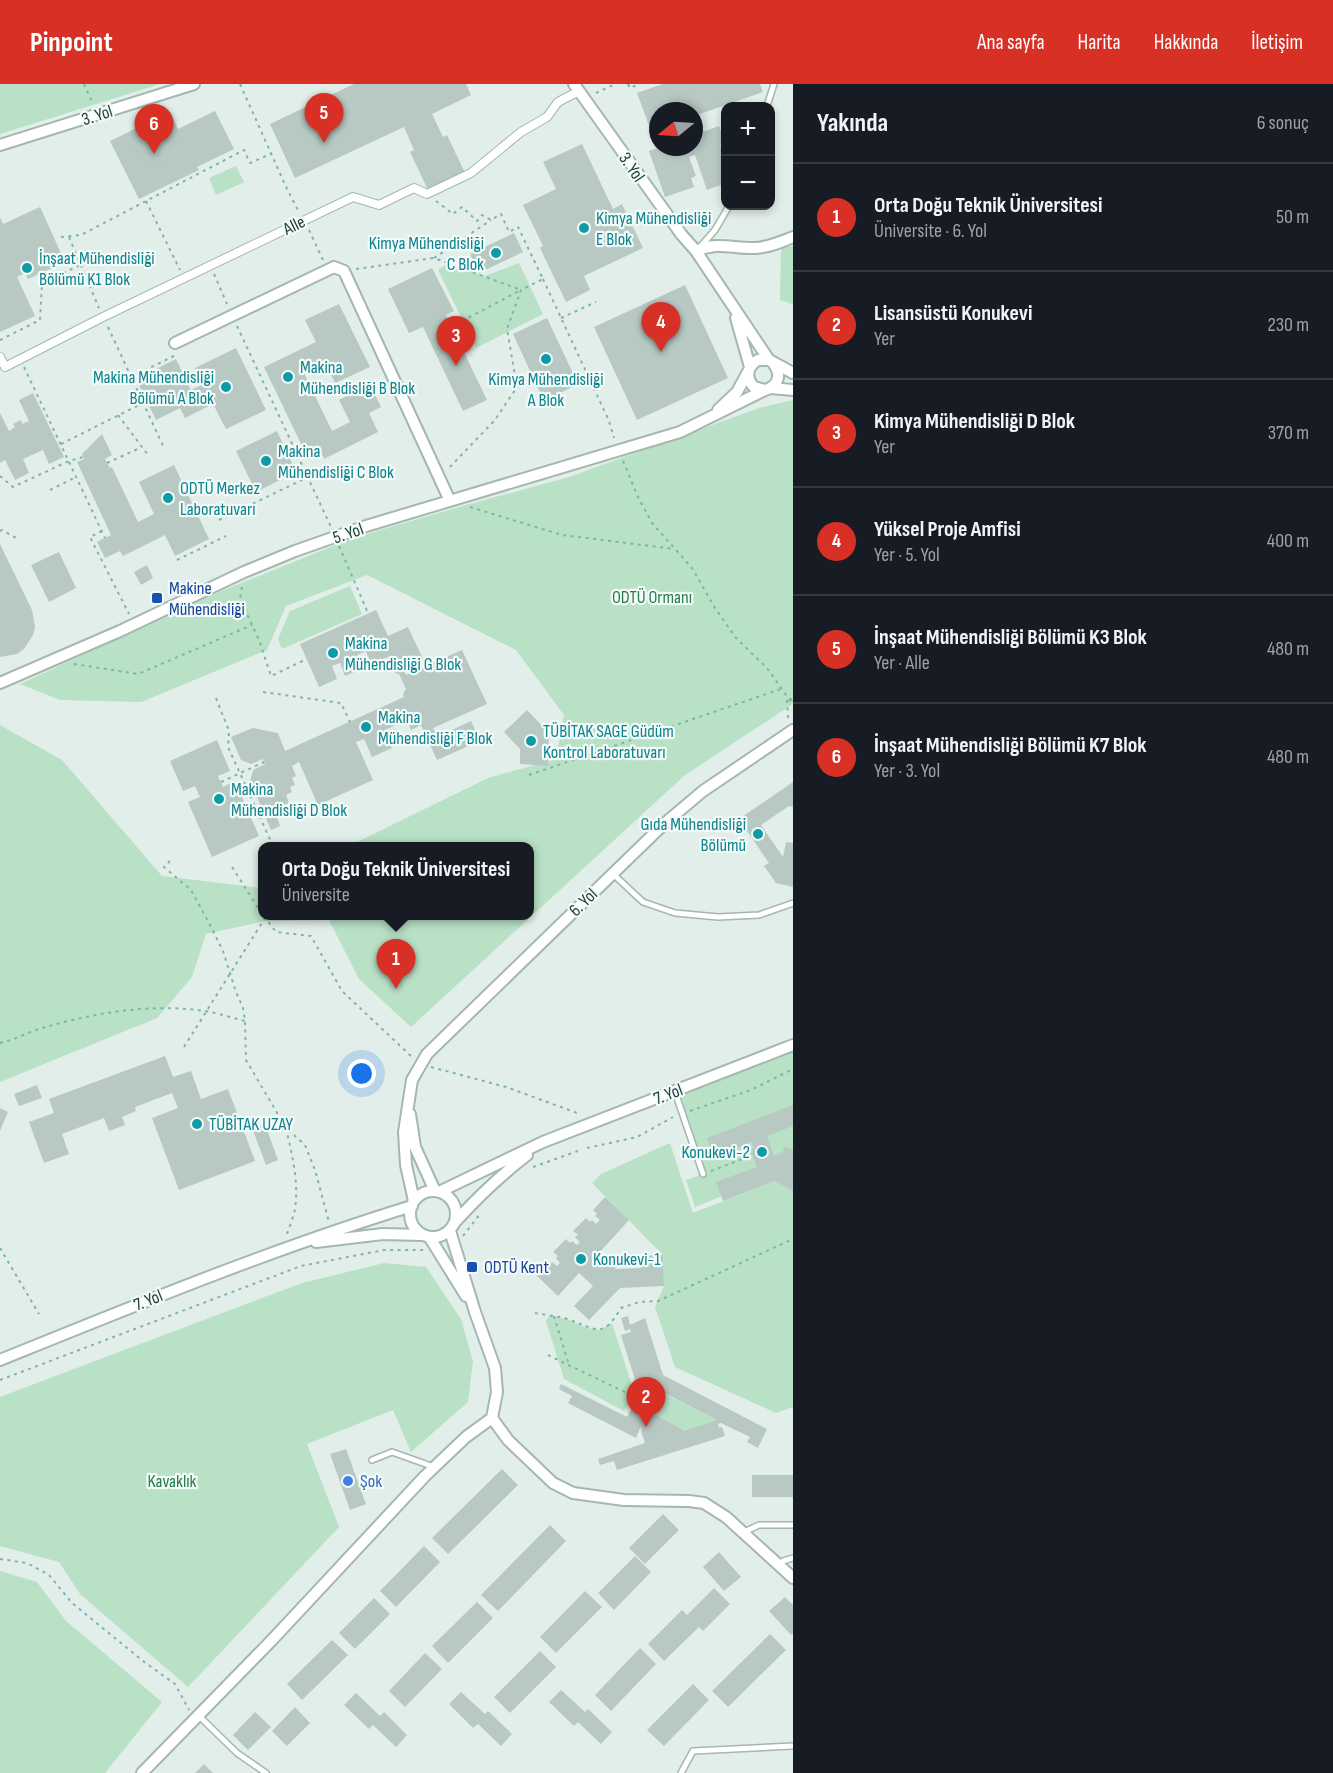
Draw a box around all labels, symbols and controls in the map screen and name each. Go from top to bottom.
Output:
text: Pinpoint [30,26,113,59]
text: Ana sayfa [977,30,1045,55]
text: Harita [1078,30,1121,55]
text: Hakkında [1154,30,1218,55]
text: İletişim [1251,30,1303,55]
pin: 5 [304,94,344,143]
street label: 3. Yol [79,101,115,130]
north arrow [649,102,703,156]
map controls [721,102,775,210]
button: + [721,102,775,156]
pin: 6 [134,104,174,154]
text: Yakında [817,108,888,139]
text: 6 sonuç [1257,111,1309,135]
street label: 3. Yol [614,148,649,186]
button: − [721,156,775,210]
text: Orta Doğu Teknik Üniversitesi [874,192,1103,219]
text: 1 [833,205,840,229]
text: 50 m [1276,205,1309,229]
place label: Kimya Mühendisliği E Blok [596,208,711,250]
street label: Alle [279,211,309,240]
text: Üniversite · 6. Yol [874,219,987,243]
marker: Kimya Mühendisliği E Blok [577,221,591,235]
place label: Kimya Mühendisliği C Blok [369,233,484,275]
marker: Kimya Mühendisliği C Blok [489,246,503,260]
place label: İnşaat Mühendisliği Bölümü K1 Blok [39,248,155,290]
marker: İnşaat Mühendisliği Bölümü K1 Blok [20,261,34,275]
text: Lisansüstü Konukevi [874,300,1032,327]
pin: 4 [642,302,680,352]
text: 2 [832,313,841,337]
text: 230 m [1267,313,1309,337]
pin: 3 [436,316,476,366]
text: Yer [874,327,895,351]
marker: Kimya Mühendisliği A Blok [539,352,553,366]
place label: Makina Mühendisliği B Blok [300,357,415,399]
place label: Makina Mühendisliği Bölümü A Blok [93,367,214,409]
place label: Kimya Mühendisliği A Blok [488,369,604,411]
marker: Makina Mühendisliği B Blok [281,370,295,384]
marker: Makina Mühendisliği Bölümü A Blok [219,380,233,394]
text: Kimya Mühendisliği D Blok [874,408,1075,435]
text: 3 [832,421,841,445]
text: 370 m [1268,421,1309,445]
text: Yer [874,435,895,459]
place label: Makina Mühendisliği C Blok [278,441,394,483]
marker: Makina Mühendisliği C Blok [259,454,273,468]
place label: ODTÜ Merkez Laboratuvarı [180,478,260,520]
marker: ODTÜ Merkez Laboratuvarı [161,491,175,505]
text: Yüksel Proje Amfisi [874,516,1021,543]
street label: 5. Yol [330,519,366,548]
text: 4 [832,529,841,553]
text: 400 m [1267,529,1309,553]
text: Yer · 5. Yol [874,543,940,567]
place label: Makine Mühendisliği [169,578,245,620]
park label: ODTÜ Ormanı [612,587,692,608]
marker: Makine Mühendisliği [150,591,164,605]
text: İnşaat Mühendisliği Bölümü K3 Blok [874,624,1147,651]
place label: Makina Mühendisliği G Blok [345,633,461,675]
text: 5 [832,637,841,661]
text: 480 m [1267,637,1309,661]
marker: Makina Mühendisliği G Blok [326,646,340,660]
text: Yer · Alle [874,651,930,675]
place label: Makina Mühendisliği F Blok [378,707,492,749]
marker: Makina Mühendisliği F Blok [359,720,373,734]
place label: TÜBİTAK SAGE Güdüm Kontrol Laboratuvarı [543,721,674,763]
text: İnşaat Mühendisliği Bölümü K7 Blok [874,732,1147,759]
marker: TÜBİTAK SAGE Güdüm Kontrol Laboratuvarı [524,734,538,748]
text: 6 [832,745,841,769]
text: 480 m [1267,745,1309,769]
text: Yer · 3. Yol [874,759,940,783]
place label: Makina Mühendisliği D Blok [231,779,347,821]
marker: Makina Mühendisliği D Blok [212,792,226,806]
place label: Gıda Mühendisliği Bölümü [641,814,746,856]
marker: Gıda Mühendisliği Bölümü [751,827,765,841]
popup [258,842,534,920]
text: Orta Doğu Teknik Üniversitesi [282,856,510,883]
text: Üniversite [282,883,350,907]
street label: 6. Yol [565,884,602,921]
pin: 1 [376,940,416,989]
your location [347,1059,376,1088]
street label: 7. Yol [651,1079,686,1110]
place label: TÜBİTAK UZAY [209,1114,293,1135]
marker: TÜBİTAK UZAY [190,1117,204,1131]
place label: Konukevi-2 [681,1142,750,1163]
marker: Konukevi-2 [755,1145,769,1159]
place label: Konukevi-1 [593,1249,661,1270]
marker: Konukevi-1 [574,1252,588,1266]
place label: ODTÜ Kent [484,1257,549,1278]
marker: ODTÜ Kent [465,1260,479,1274]
street label: 7. Yol [131,1285,166,1316]
pin: 2 [626,1378,666,1427]
park label: Kavaklık [148,1471,197,1492]
place label: Şok [360,1471,382,1492]
marker: Şok [341,1474,355,1488]

